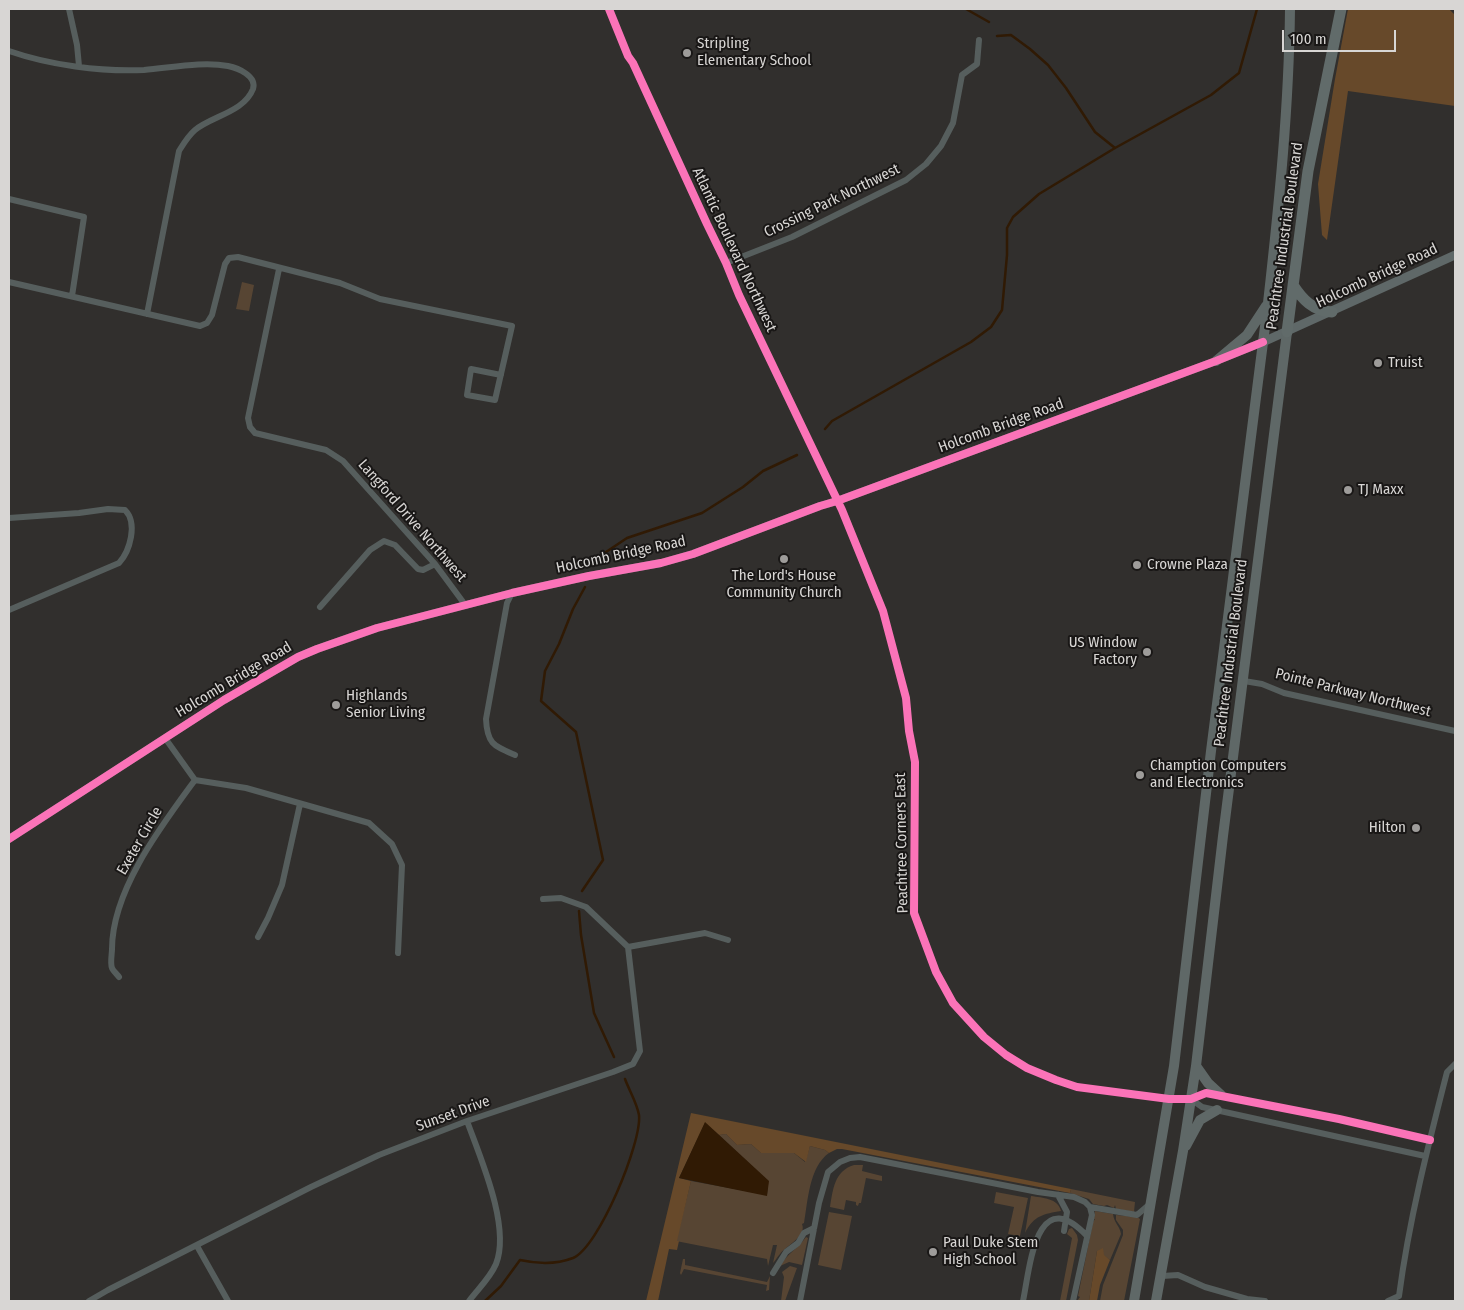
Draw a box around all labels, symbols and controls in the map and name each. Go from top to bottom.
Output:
scale bar [1284,20,1398,52]
text: 100 m [1290,30,1327,48]
place label: Stripling Elementary School [697,35,811,70]
marker: Stripling Elementary School [681,47,693,59]
street label: Peachtree Industrial Boulevard [1263,141,1307,331]
street label: Crossing Park Northwest [761,160,903,242]
street label: Atlantic Boulevard Northwest [688,165,780,335]
street label: Holcomb Bridge Road [1313,240,1441,312]
place label: Truist [1388,354,1423,372]
marker: Truist [1372,357,1384,369]
street label: Holcomb Bridge Road [936,395,1066,457]
street label: Langford Drive Northwest [354,456,470,586]
place label: TJ Maxx [1358,481,1404,499]
marker: TJ Maxx [1342,484,1354,496]
street label: Holcomb Bridge Road [555,532,687,578]
marker: The Lord's House Community Church [778,553,790,565]
place label: Crowne Plaza [1147,556,1228,574]
street label: Peachtree Industrial Boulevard [1211,558,1251,748]
marker: Crowne Plaza [1131,559,1143,571]
place label: The Lord's House Community Church [726,567,842,602]
place label: US Window Factory [1069,634,1137,669]
street label: Holcomb Bridge Road [173,638,295,722]
marker: US Window Factory [1141,646,1153,658]
street label: Pointe Parkway Northwest [1273,665,1433,721]
place label: Highlands Senior Living [346,687,425,722]
marker: Highlands Senior Living [330,699,342,711]
place label: Chamption Computers and Electronics [1150,757,1286,792]
marker: Chamption Computers and Electronics [1134,769,1146,781]
street label: Peachtree Corners East [892,773,912,913]
street label: Exeter Circle [113,804,167,878]
place label: Hilton [1369,819,1406,837]
marker: Hilton [1410,822,1422,834]
street label: Sunset Drive [414,1092,492,1136]
place label: Paul Duke Stem High School [943,1234,1038,1269]
marker: Paul Duke Stem High School [927,1246,939,1258]

